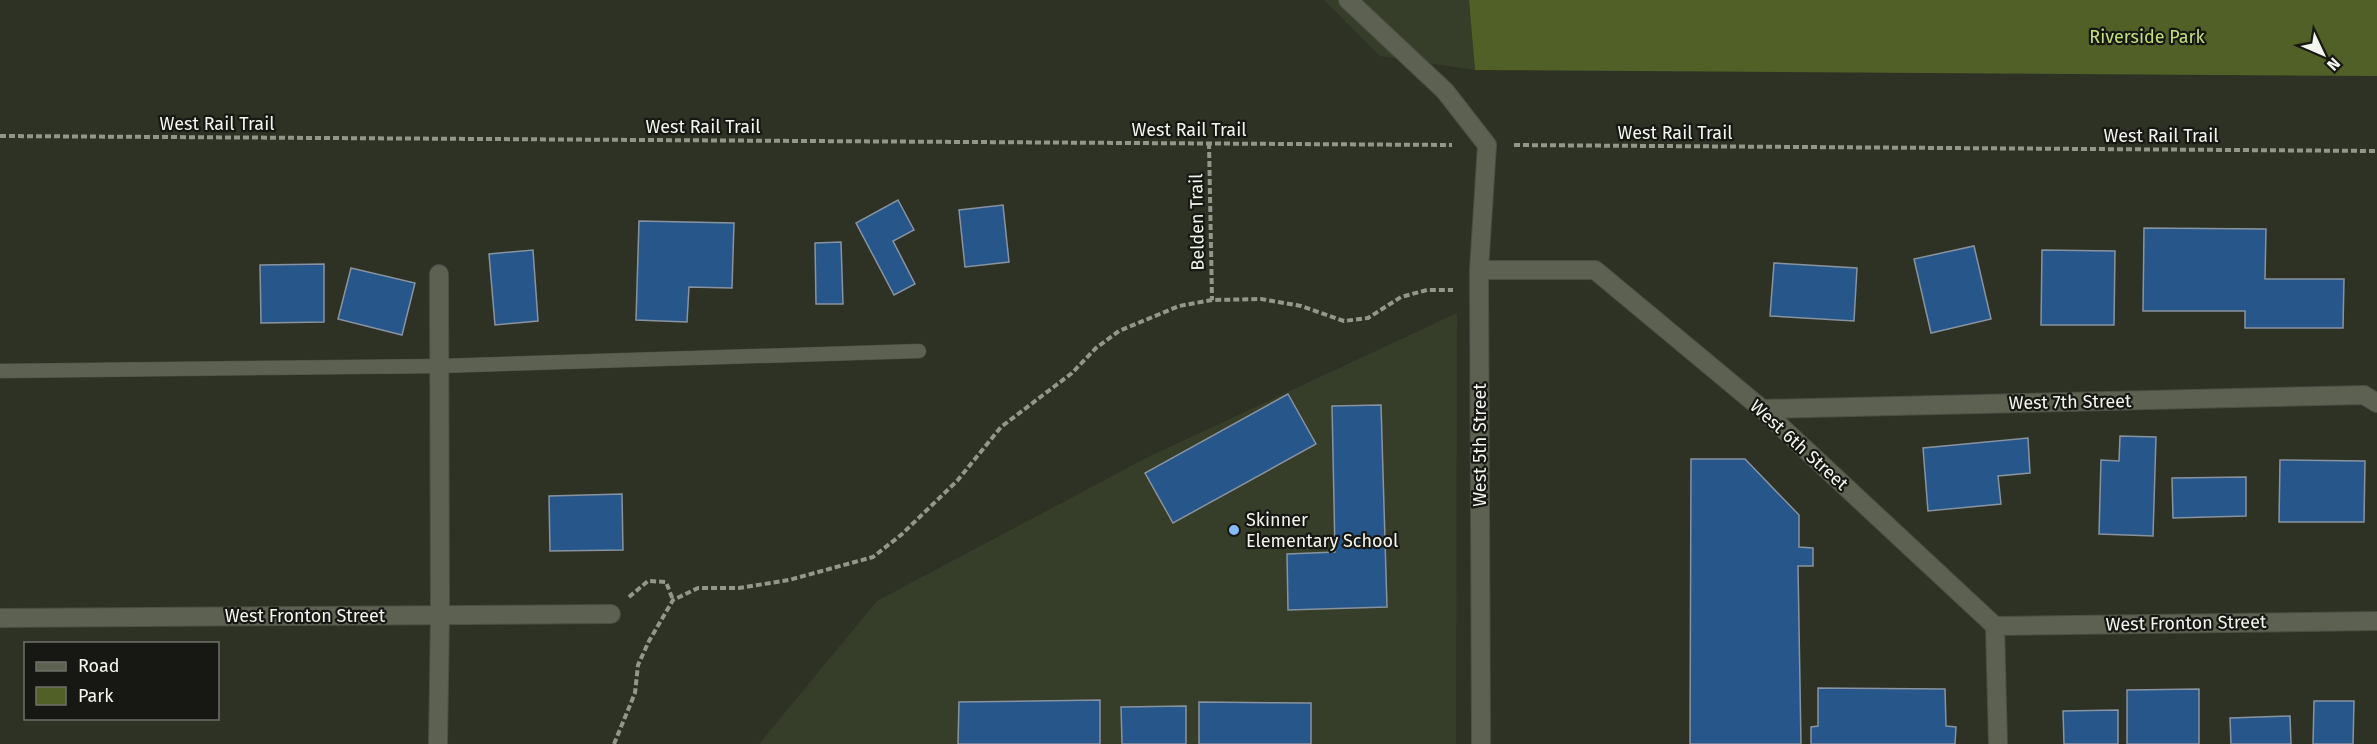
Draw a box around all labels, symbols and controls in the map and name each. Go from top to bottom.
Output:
north arrow [2293,24,2353,84]
park label: Riverside Park [2089,26,2206,48]
text: N [2323,54,2344,74]
street label: West Rail Trail [159,113,275,135]
street label: West Rail Trail [645,116,761,138]
street label: West Rail Trail [1131,119,1247,141]
street label: West Rail Trail [1617,122,1733,144]
street label: West Rail Trail [2103,125,2219,147]
street label: Belden Trail [1185,173,1209,271]
street label: West 5th Street [1469,383,1491,507]
street label: West 7th Street [2008,390,2132,414]
street label: West 6th Street [1745,395,1853,495]
place label: Skinner Elementary School [1246,509,1398,552]
marker: Skinner Elementary School [1227,523,1241,537]
street label: West Fronton Street [225,605,386,627]
street label: West Fronton Street [2105,611,2267,635]
legend [24,642,219,720]
text: Road [78,655,120,677]
text: Park [78,685,114,707]

